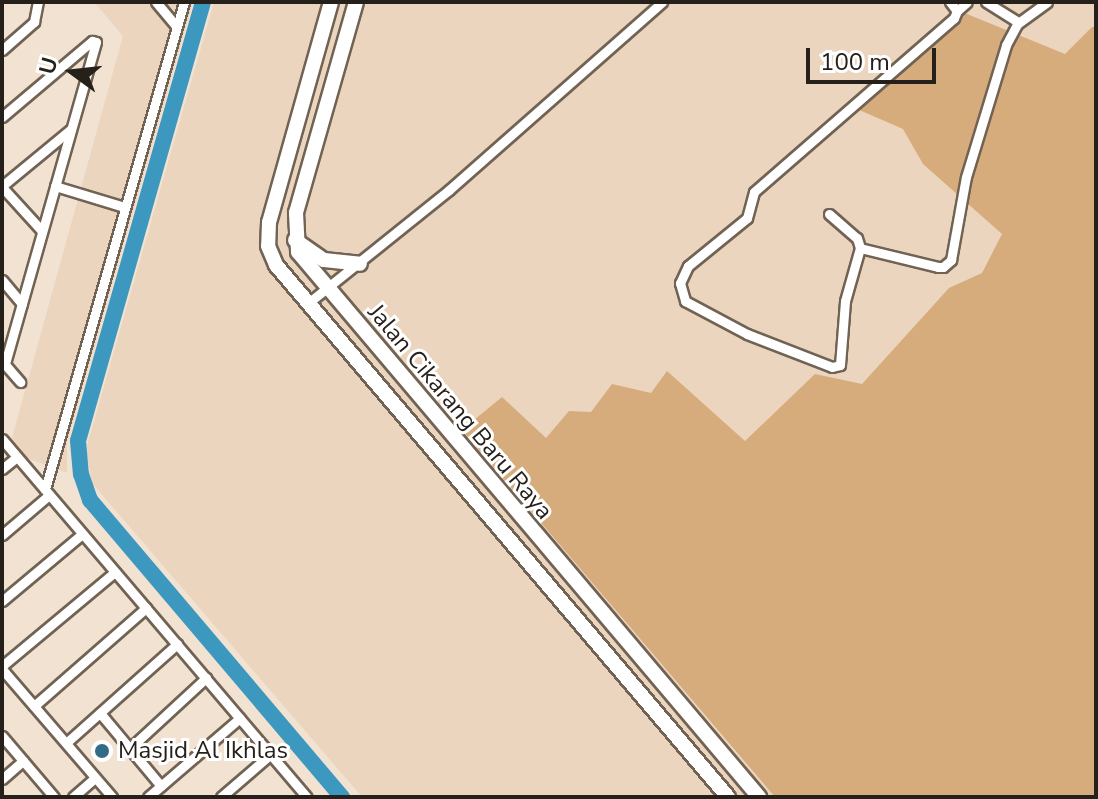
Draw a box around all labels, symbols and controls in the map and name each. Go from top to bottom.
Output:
north arrow [32,32,112,112]
scale bar [810,32,940,82]
text: 100 m [820,46,890,78]
text: U [32,54,65,78]
street label: Jalan Cikarang Baru Raya [362,299,558,525]
place label: Masjid Al Ikhlas [118,737,288,765]
marker: Masjid Al Ikhlas [93,742,111,760]

